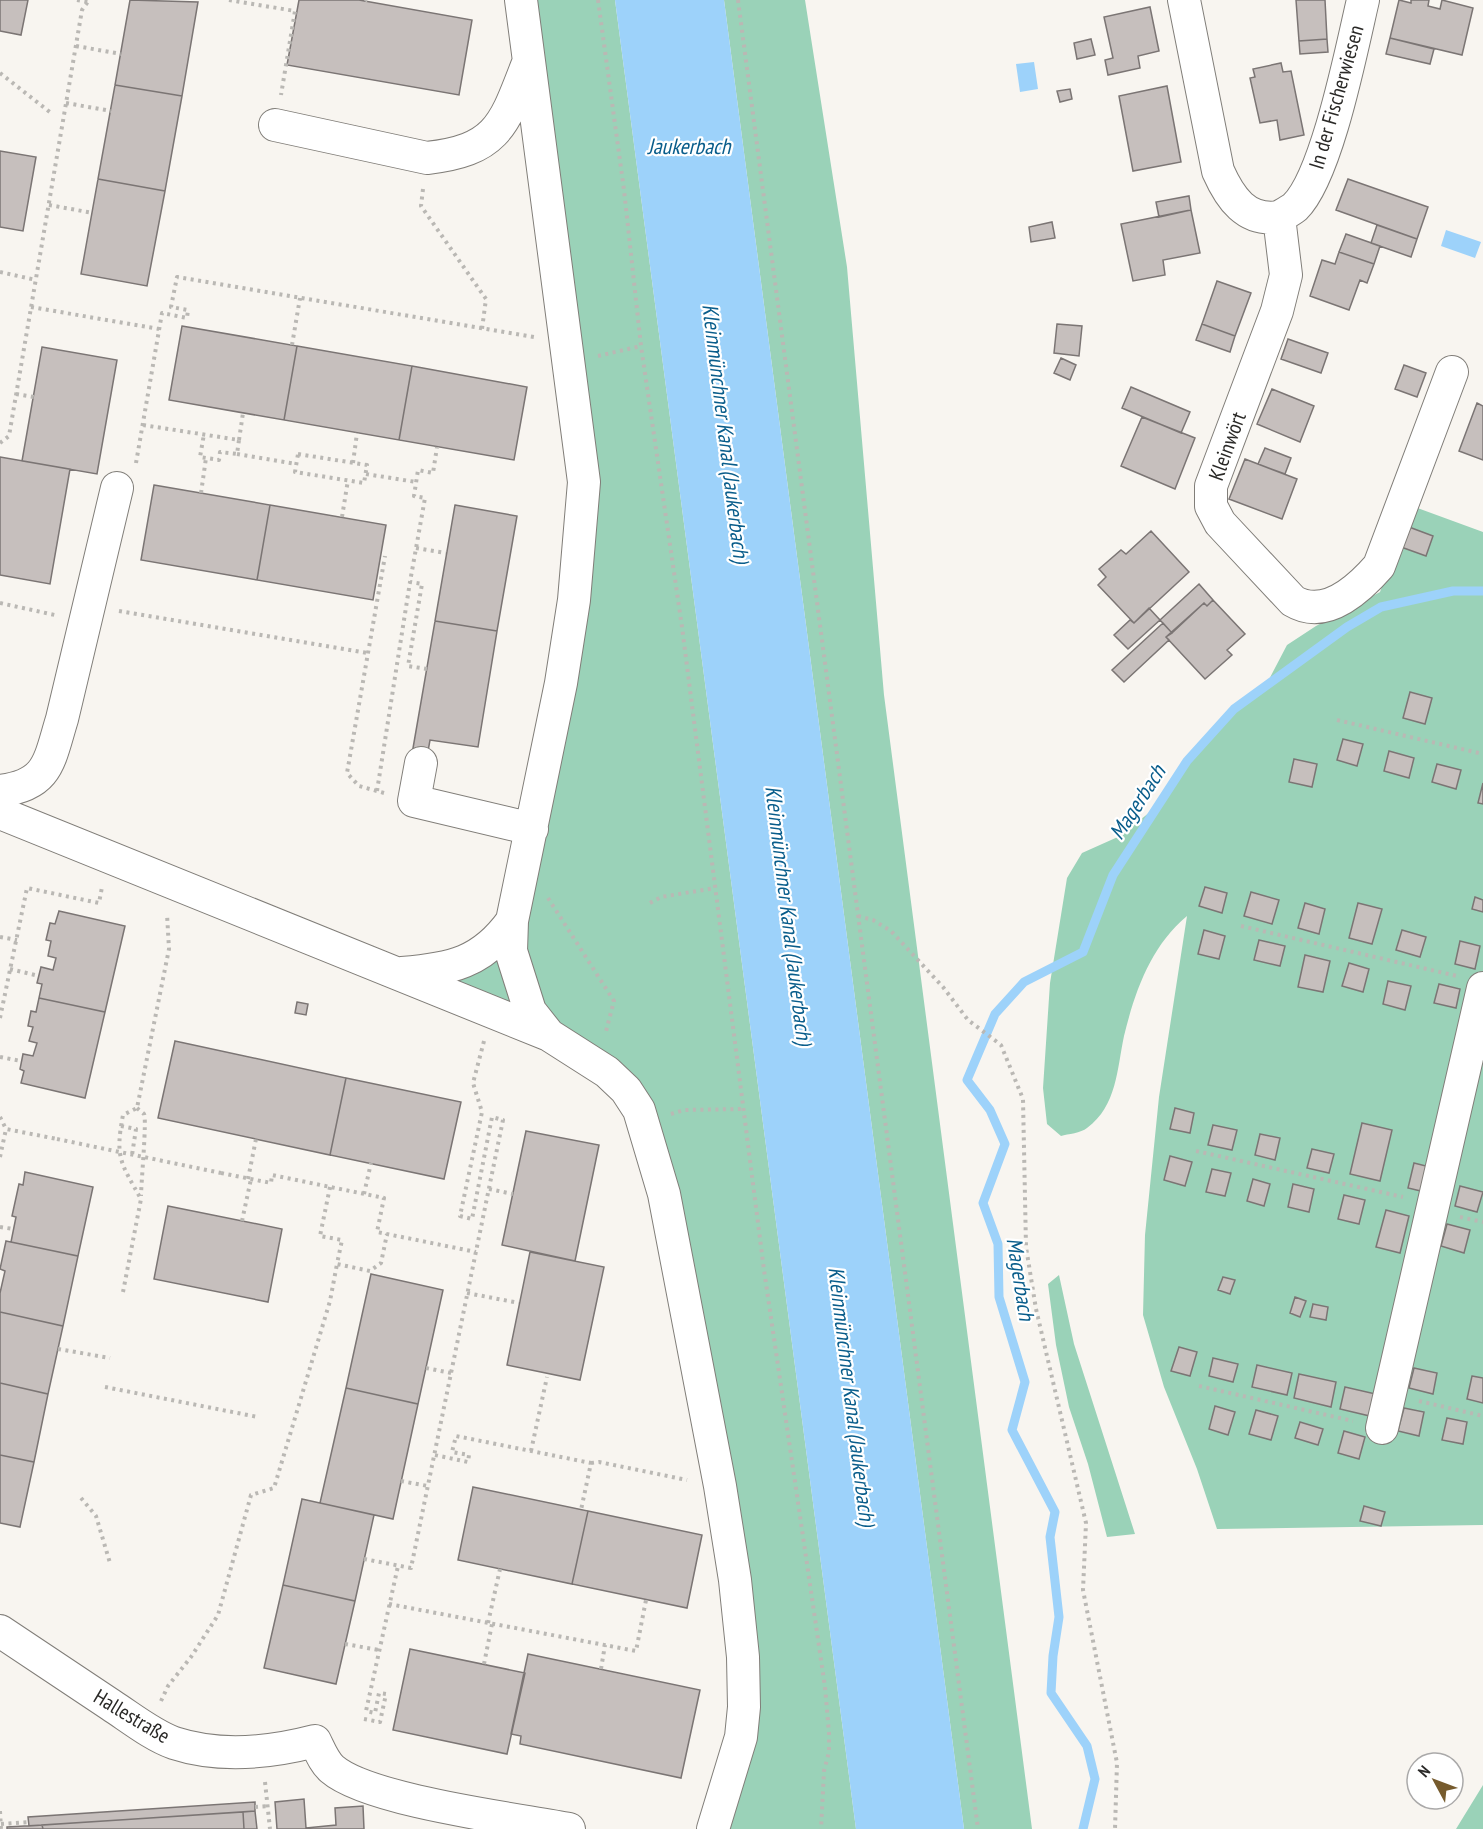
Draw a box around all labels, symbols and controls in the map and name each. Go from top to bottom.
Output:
street label: In der Fischerwiesen [1303,22,1369,172]
water label: Jaukerbach [647,132,732,160]
water label: Kleinmünchner Kanal (Jaukerbach) [696,302,756,567]
street label: Kleinwört [1202,408,1252,484]
water label: Magerbach [1103,758,1172,845]
water label: Kleinmünchner Kanal (Jaukerbach) [759,784,819,1049]
water label: Magerbach [1001,1236,1042,1324]
water label: Kleinmünchner Kanal (Jaukerbach) [822,1265,882,1530]
street label: Hallestraße [89,1683,175,1749]
north arrow [1405,1751,1465,1811]
text: N [1413,1761,1434,1781]

